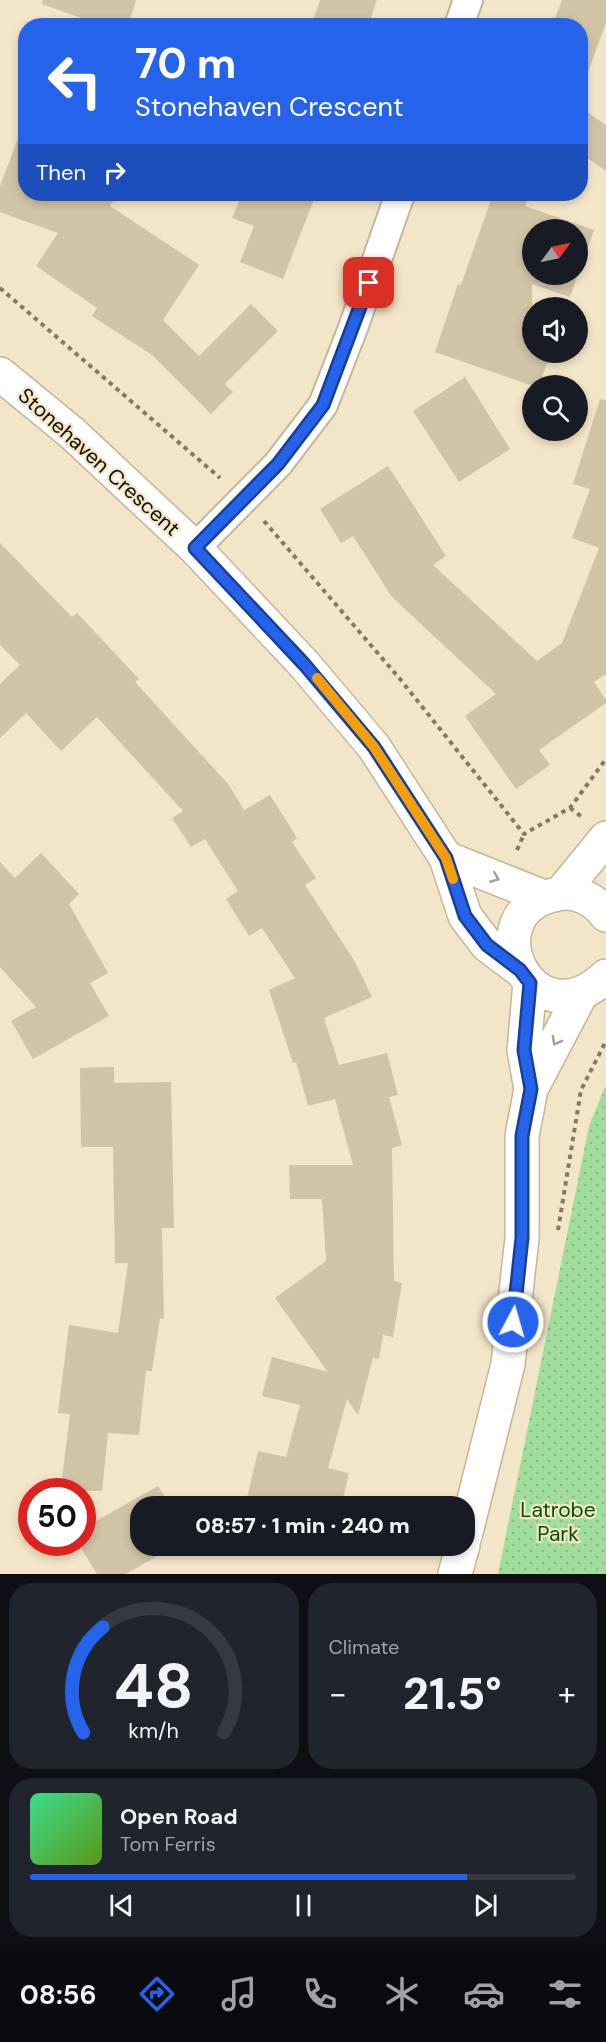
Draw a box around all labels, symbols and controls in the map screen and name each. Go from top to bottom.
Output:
text: 70 m [135,36,236,91]
icon: left [36,42,114,120]
text: Stonehaven Crescent [135,89,404,124]
icon: right [98,156,131,189]
text: Then [36,158,86,187]
north arrow [522,219,588,285]
map controls [522,219,588,441]
pin [343,257,394,308]
icon: arrive [352,266,385,299]
button: sound [522,297,588,363]
button: search [522,375,588,441]
street label: Stonehaven Crescent [12,382,186,542]
one-way arrow [489,871,500,883]
one-way arrow [552,1035,563,1046]
position arrow [481,1290,545,1354]
speed limit sign: 50 [18,1478,96,1556]
park label: Latrobe Park [520,1496,596,1548]
text: 08:57 · 1 min · 240 m [195,1511,410,1540]
text: Climate [329,1634,399,1660]
text: 48 [114,1645,194,1726]
text: 21.5° [403,1664,502,1723]
text: − [329,1672,347,1715]
text: + [558,1672,576,1715]
text: km/h [128,1717,179,1745]
text: Open Road [120,1802,238,1831]
text: Tom Ferris [120,1831,216,1857]
icon: previous [105,1889,138,1922]
icon: pause [287,1889,320,1922]
icon: next [469,1889,502,1922]
icon: directions [136,1973,178,2015]
icon: music [218,1973,260,2015]
icon: phone [299,1973,341,2015]
icon: climate [381,1973,423,2015]
icon: car [463,1973,505,2015]
icon: filters [544,1973,586,2015]
text: 08:56 [20,1977,97,2012]

